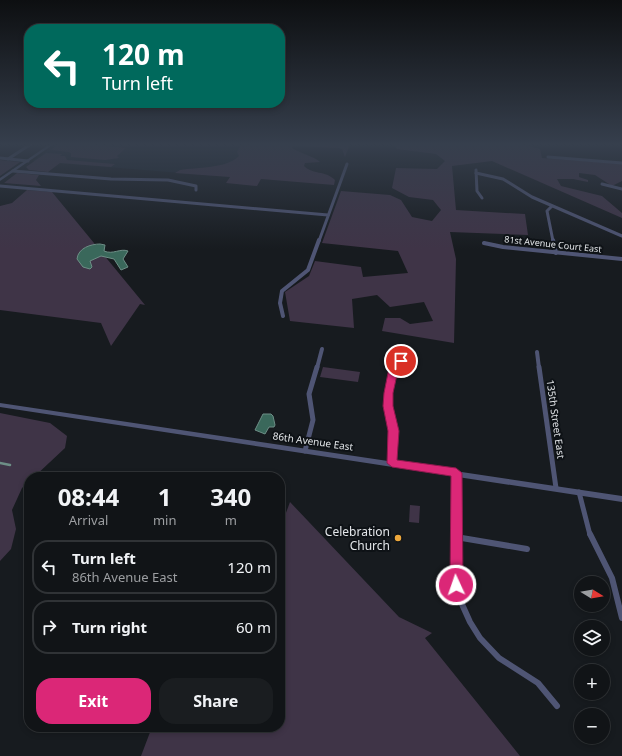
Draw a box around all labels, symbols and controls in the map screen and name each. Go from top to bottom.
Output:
text: 120 m [102,35,185,73]
icon: left [36,40,88,92]
text: Turn left [102,71,173,95]
street label: 81st Avenue Court East [504,232,603,256]
pin [384,344,418,378]
icon: arrive [390,350,412,372]
street label: 135th Street East [544,379,569,460]
street label: 86th Avenue East [272,428,355,454]
text: 08:44 [58,480,119,513]
text: 1 [158,480,172,513]
text: 340 [210,480,251,513]
text: Arrival [69,511,108,529]
text: min [153,511,176,529]
text: m [225,511,237,529]
place label: Celebration Church [325,523,390,554]
marker: Celebration Church [393,533,403,543]
text: Turn left [72,548,136,568]
icon: left [38,556,60,578]
text: 120 m [227,557,271,577]
position arrow [435,564,477,606]
text: 86th Avenue East [72,568,177,586]
north arrow [574,576,610,612]
map controls [574,576,610,744]
icon: right [38,616,60,638]
text: Turn right [72,617,147,637]
text: 60 m [236,617,271,637]
button: layers [574,620,610,656]
button: + [574,664,610,700]
button: Exit [36,678,151,724]
button: Share [159,678,273,724]
button: − [574,708,610,744]

